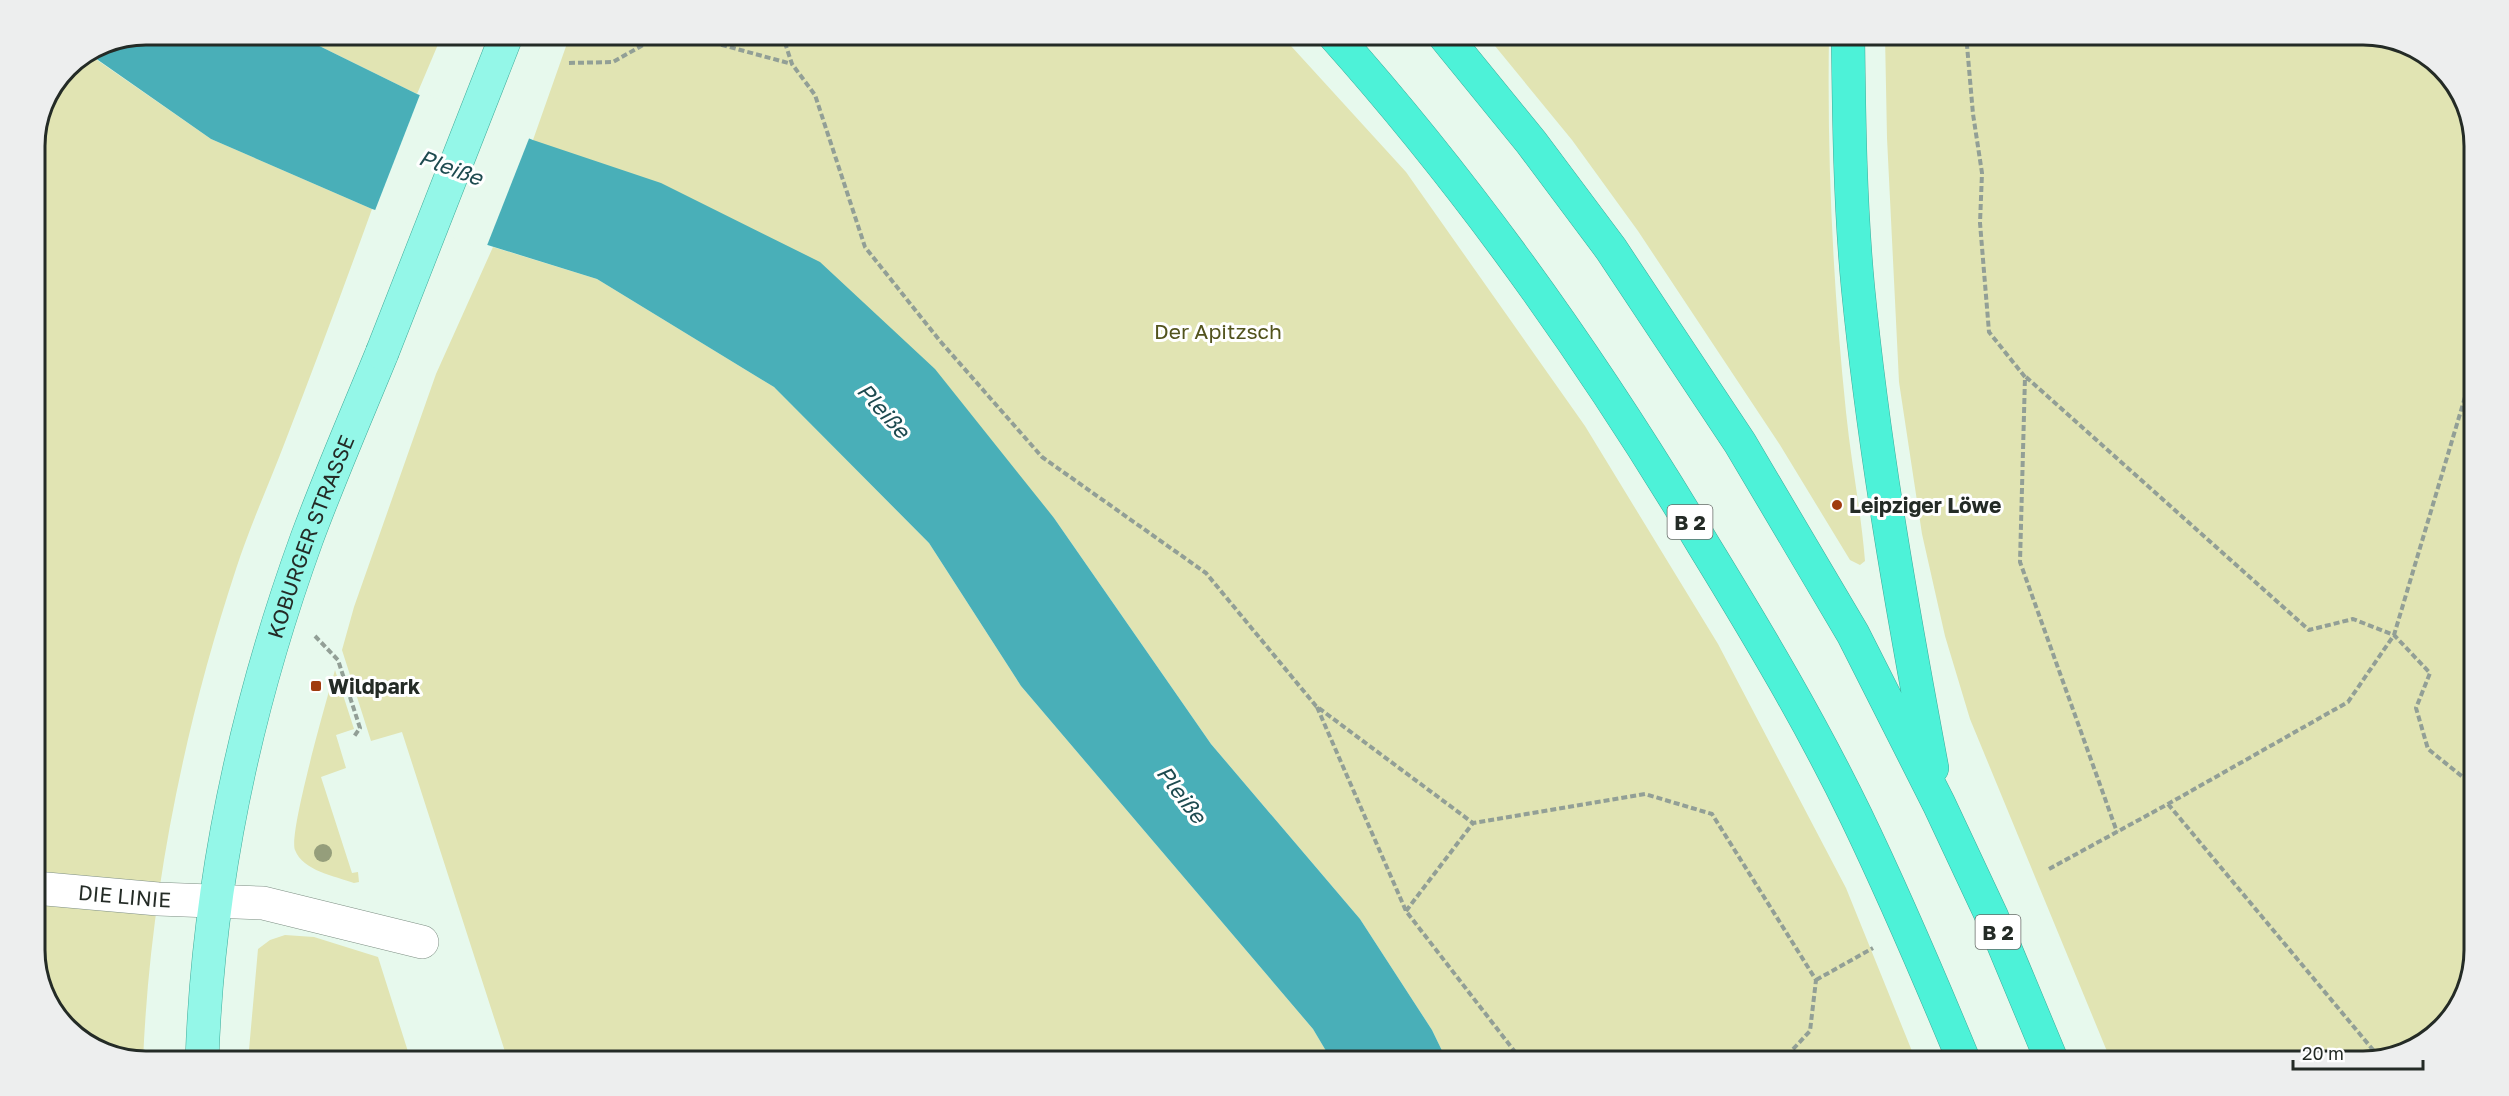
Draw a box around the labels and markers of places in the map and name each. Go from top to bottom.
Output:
place label: Leipziger Löwe [1849,492,2001,518]
marker: Leipziger Löwe [1830,498,1844,512]
place label: Wildpark [328,673,420,699]
marker: Wildpark [309,679,323,693]

